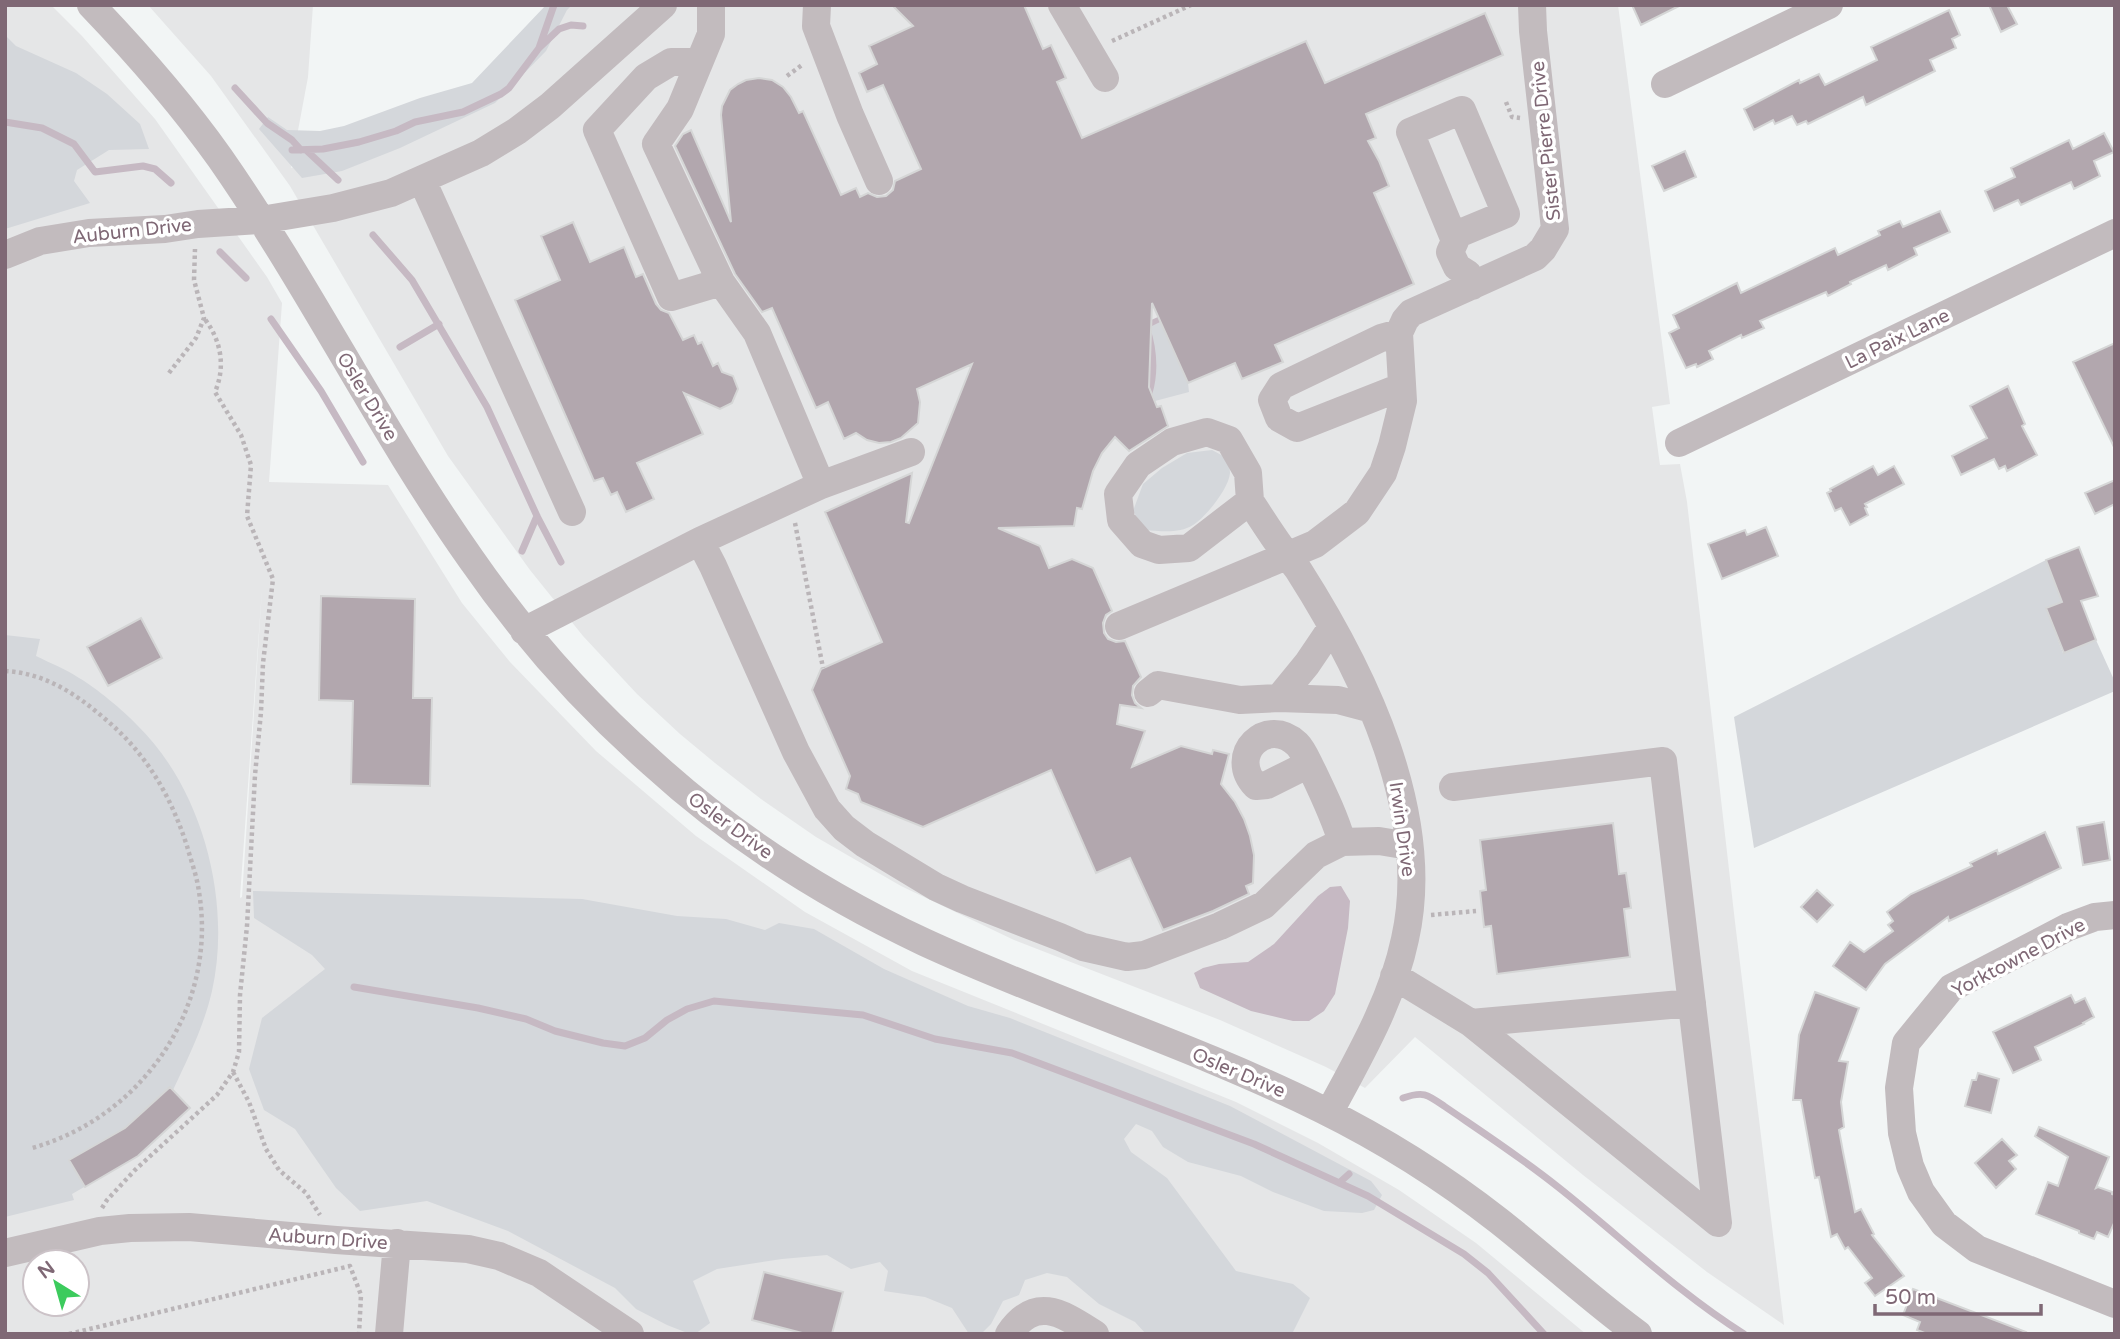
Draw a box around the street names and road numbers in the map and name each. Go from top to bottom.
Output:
street label: Sister Pierre Drive [1527,60,1565,222]
street label: Auburn Drive [71,214,193,248]
street label: La Paix Lane [1842,304,1953,374]
street label: Osler Drive [332,348,402,445]
street label: Irwin Drive [1384,780,1420,878]
street label: Osler Drive [684,788,777,864]
street label: Yorktowne Drive [1948,914,2089,1002]
street label: Osler Drive [1189,1043,1288,1102]
street label: Auburn Drive [267,1224,388,1254]

